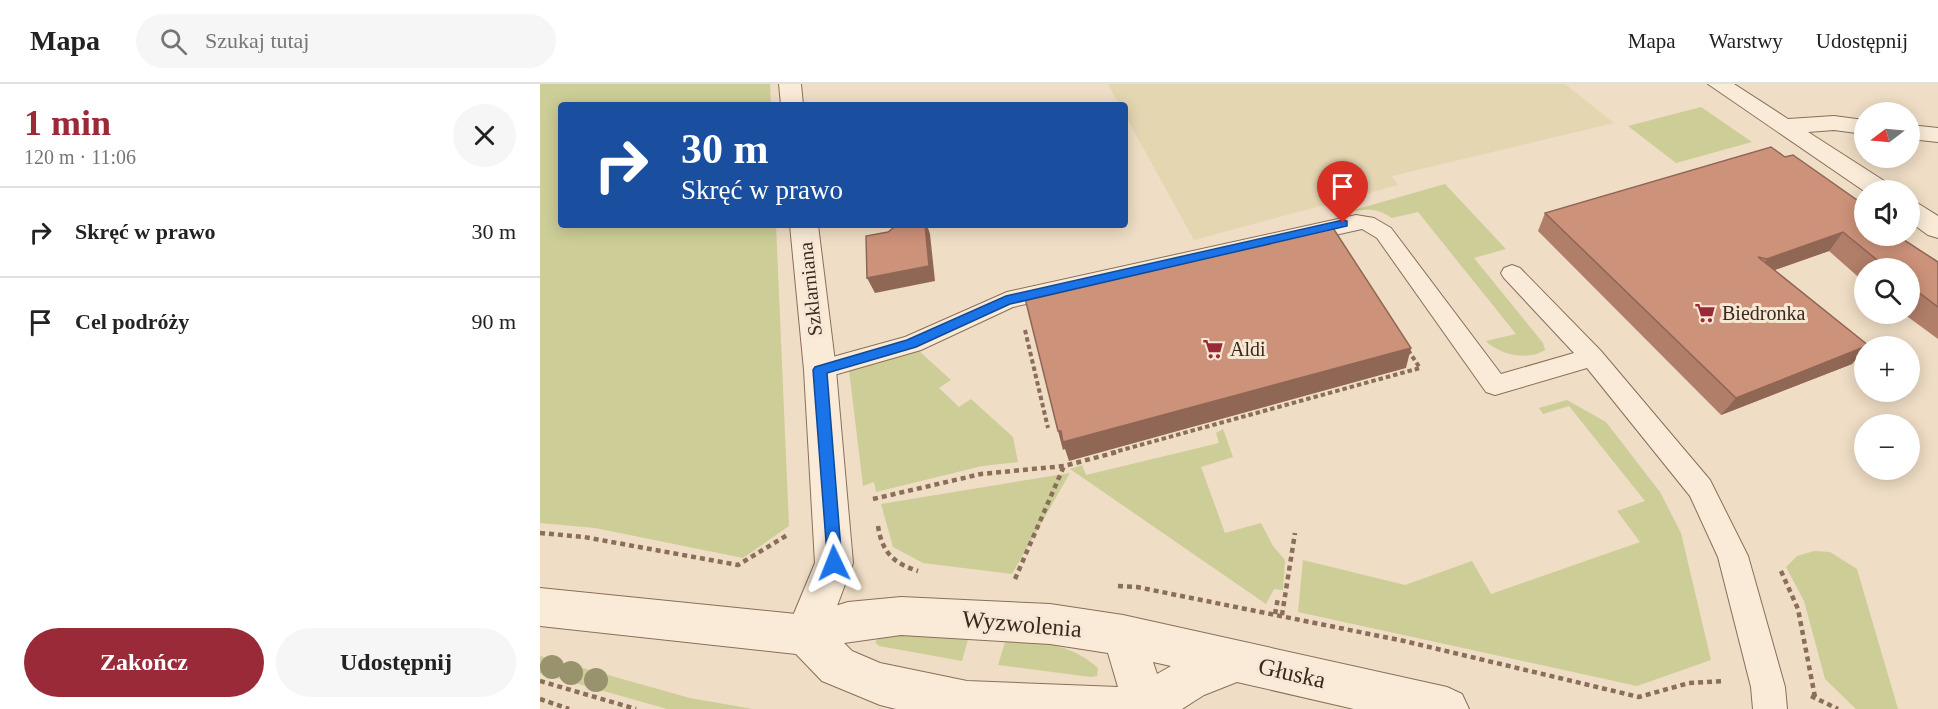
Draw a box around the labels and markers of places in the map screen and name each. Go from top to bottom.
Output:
pin [1317,161,1368,223]
supermarket icon: Biedronka [1693,301,1717,325]
place label: Biedronka [1722,302,1805,324]
supermarket icon: Aldi [1201,337,1225,361]
place label: Aldi [1230,338,1266,360]

